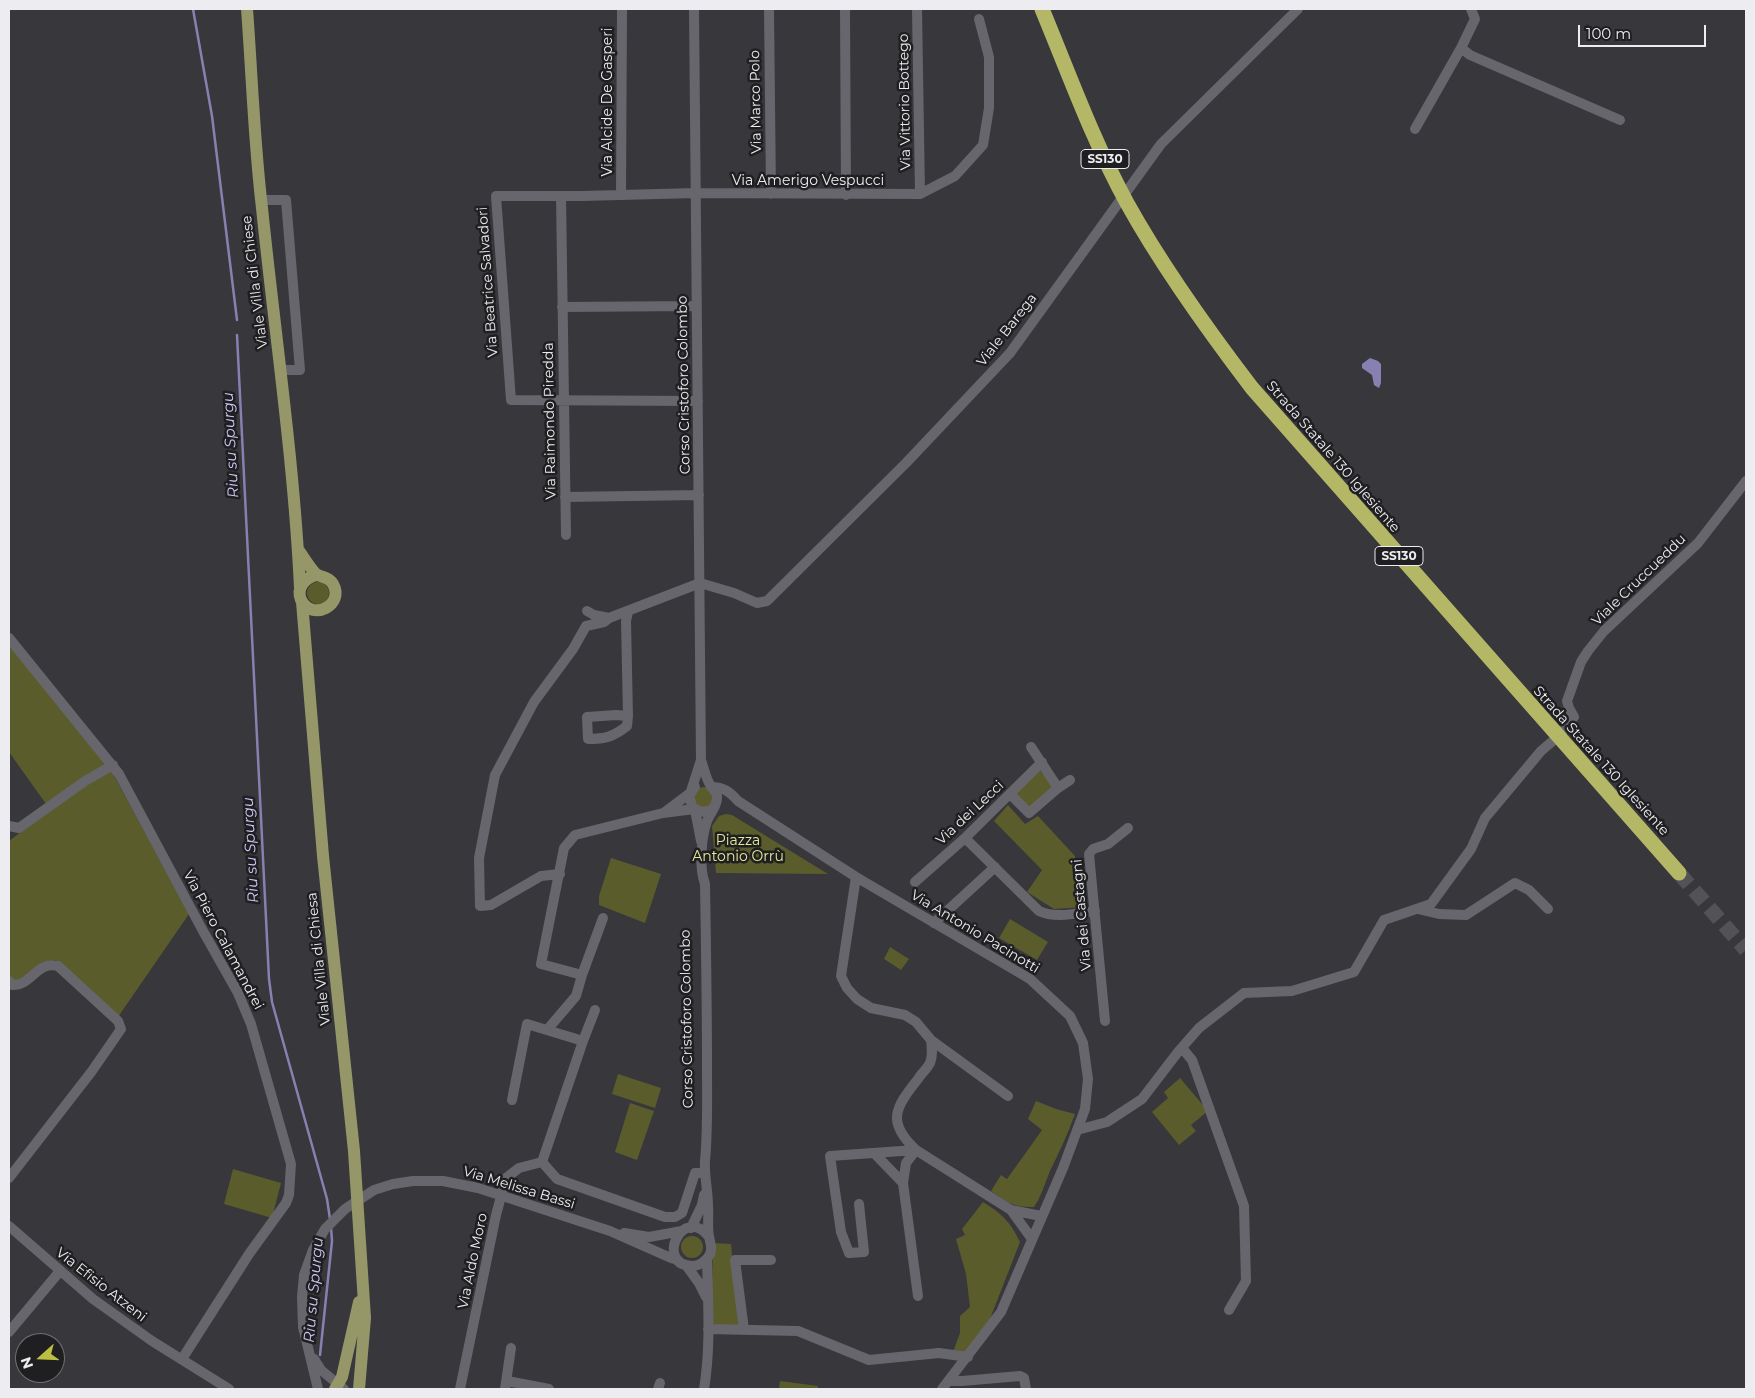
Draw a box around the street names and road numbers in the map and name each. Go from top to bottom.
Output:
street label: Via Alcide De Gasperi [600,27,616,177]
street label: Via Vittorio Bottego [895,33,915,171]
street label: Via Marco Polo [747,50,765,154]
road number: SS130 [1081,150,1129,168]
street label: Via Amerigo Vespucci [732,173,884,189]
street label: Via Beatrice Salvadori [474,206,502,358]
street label: Viale Villa di Chiese [238,214,272,350]
street label: Viale Barega [973,290,1041,370]
street label: Corso Cristoforo Colombo [674,295,694,475]
street label: Via Raimondo Piredda [540,342,560,500]
street label: Strada Statale 130 Iglesiente [1263,378,1403,536]
street label: Viale Cruccueddu [1588,531,1690,629]
road number: SS130 [1375,546,1423,566]
street label: Strada Statale 130 Iglesiente [1529,683,1673,839]
street label: Via dei Lecci [933,777,1007,849]
street label: Via dei Castagni [1069,858,1095,972]
street label: Via Piero Calamandrei [179,868,267,1012]
street label: Via Antonio Pacinotti [907,887,1043,977]
street label: Viale Villa di Chiesa [304,892,334,1026]
street label: Corso Cristoforo Colombo [677,929,697,1109]
street label: Via Melissa Bassi [461,1163,577,1213]
street label: Via Aldo Moro [455,1212,491,1310]
street label: Via Efisio Atzeni [52,1244,150,1326]

